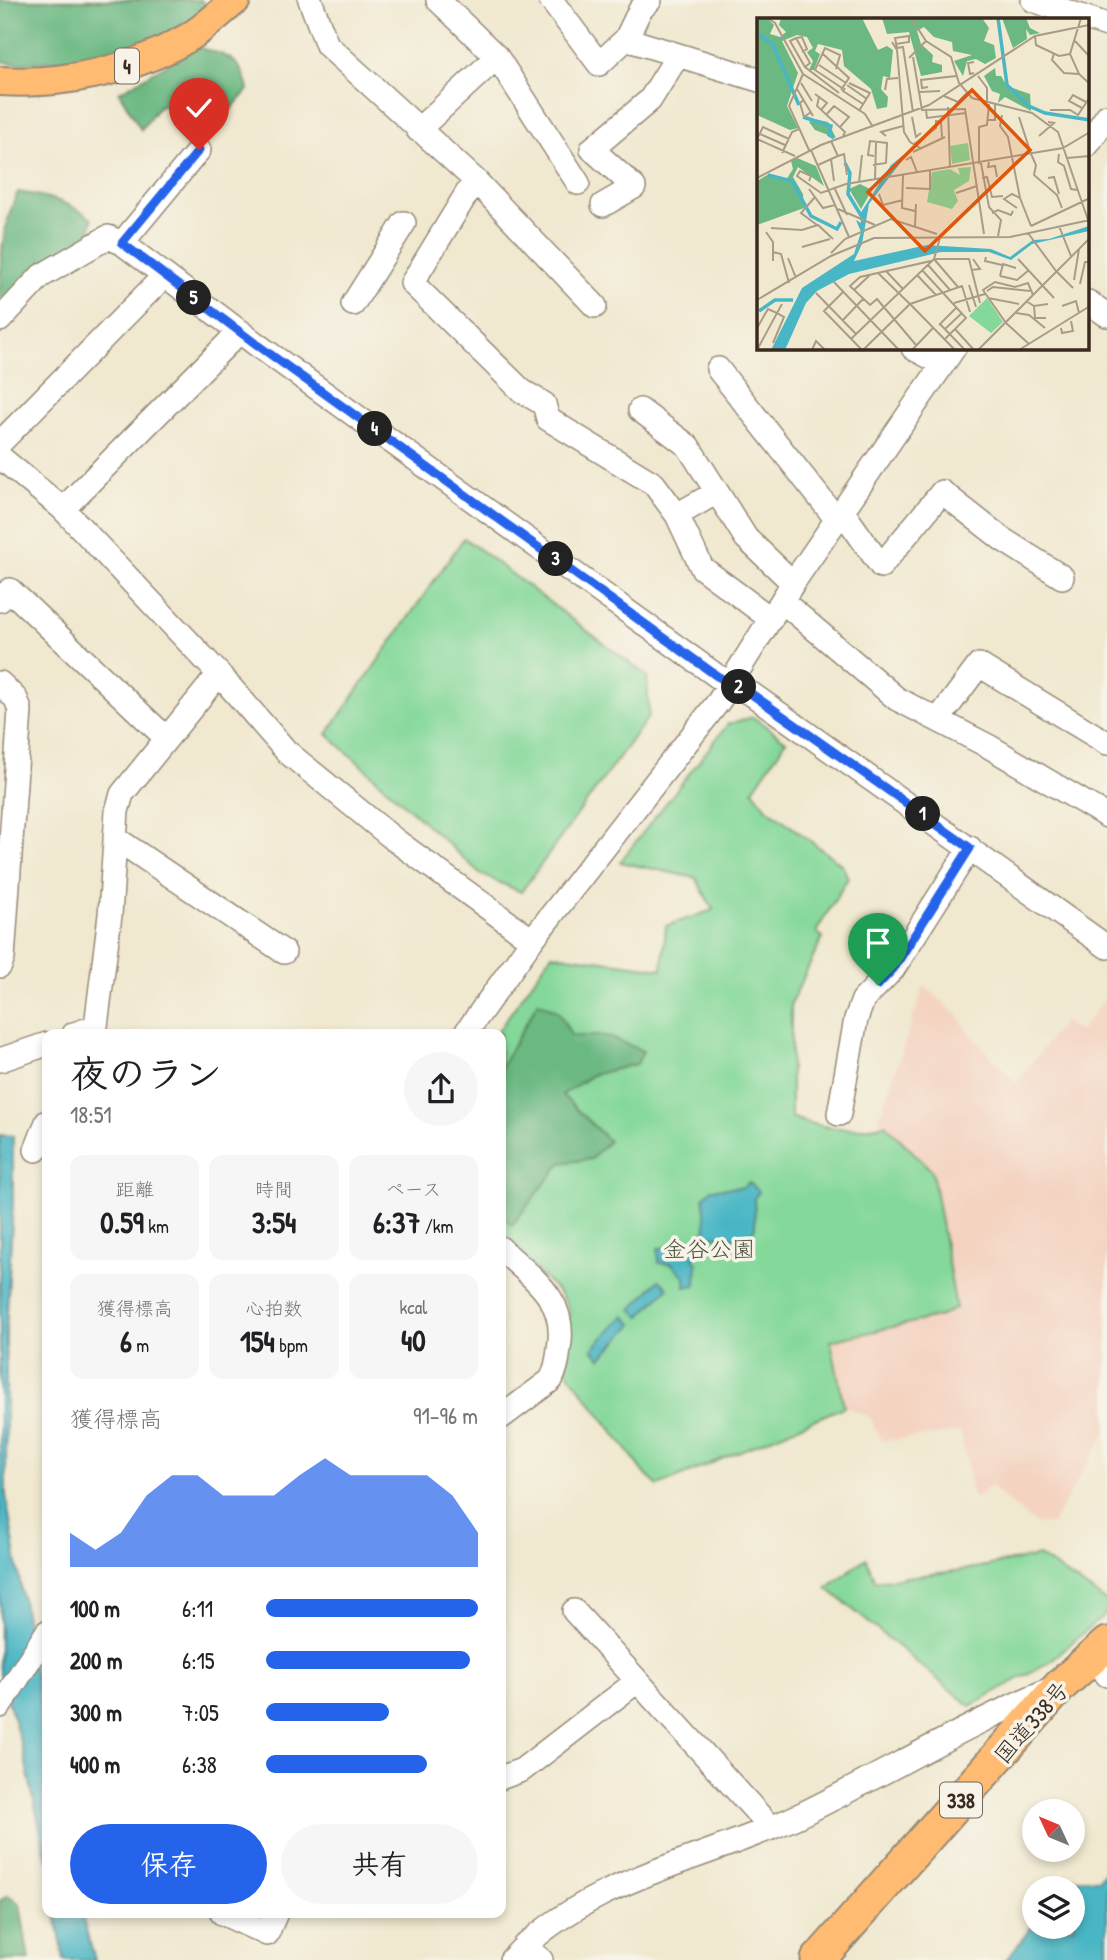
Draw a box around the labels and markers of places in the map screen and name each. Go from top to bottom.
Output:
pin [169,78,229,150]
pin: 5 [176,280,212,316]
pin: 4 [358,412,392,446]
pin: 3 [538,542,574,576]
pin: 2 [722,670,756,704]
pin: 1 [906,796,940,832]
pin [848,913,908,985]

